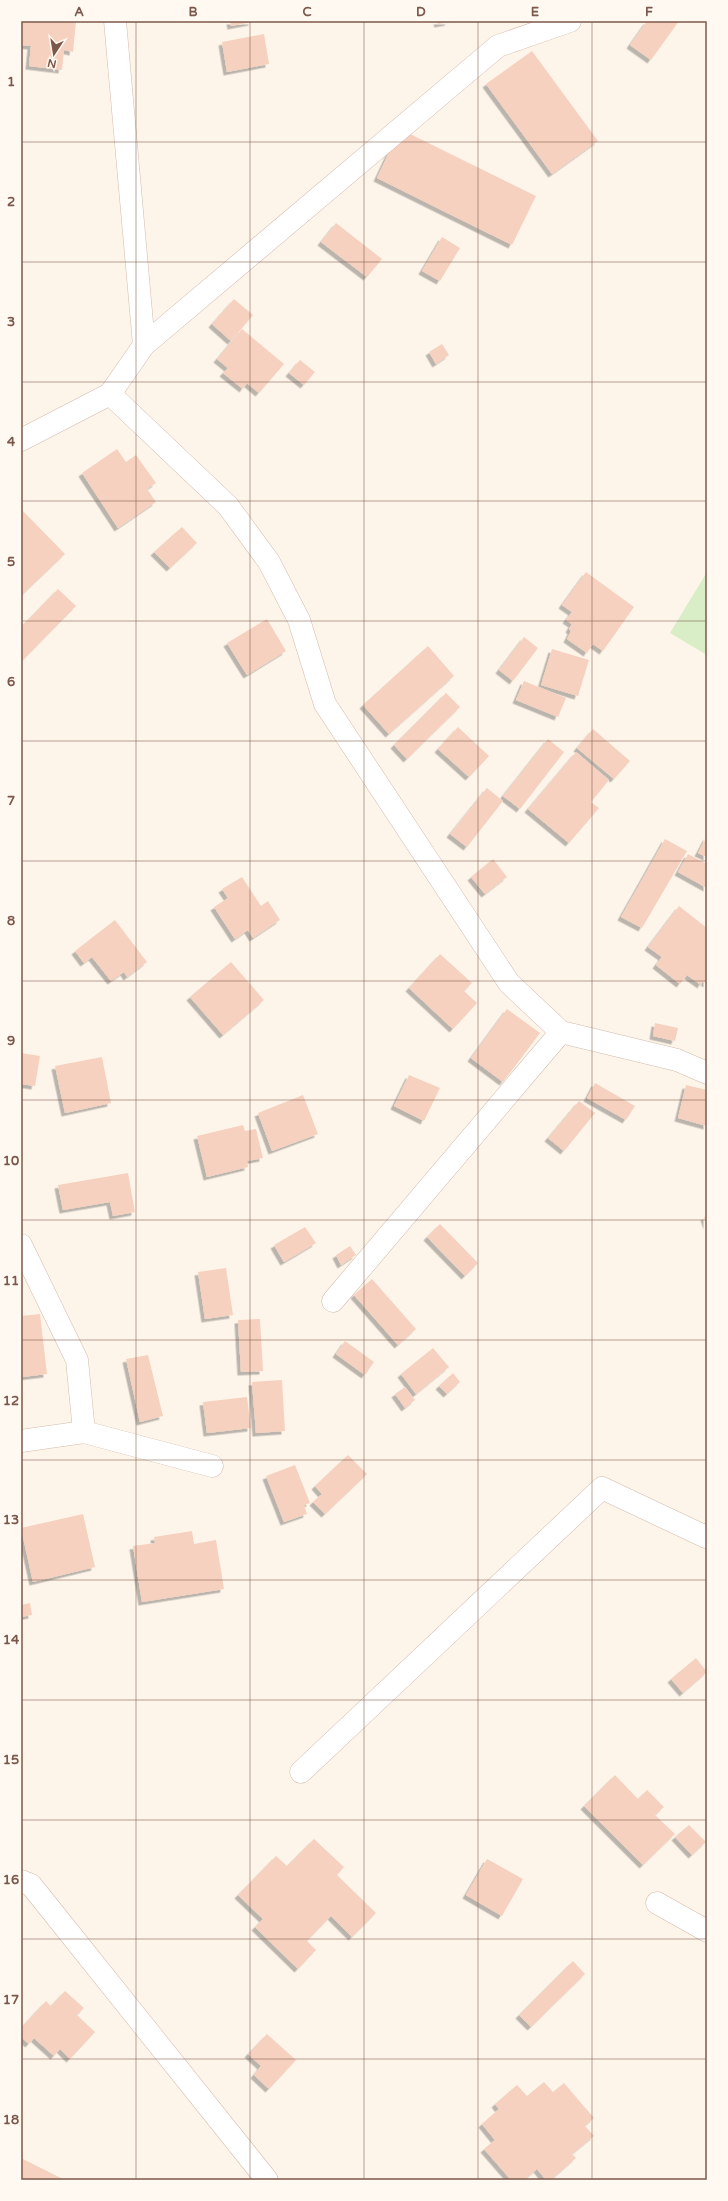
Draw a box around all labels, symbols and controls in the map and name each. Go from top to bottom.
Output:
text: A [74,4,84,20]
text: B [188,4,198,20]
text: C [302,4,312,20]
text: D [416,4,426,20]
text: E [531,4,539,20]
text: F [645,4,653,20]
north arrow [34,34,74,74]
text: N [46,56,58,71]
text: 1 [7,74,15,90]
text: 2 [7,194,15,210]
text: 3 [7,314,15,330]
text: 4 [7,434,16,450]
text: 5 [7,554,15,570]
text: 6 [7,674,15,690]
text: 7 [7,793,15,809]
text: 8 [7,913,15,929]
text: 9 [7,1033,15,1049]
text: 10 [3,1153,19,1169]
text: 11 [3,1273,19,1289]
text: 12 [3,1393,19,1409]
text: 13 [3,1512,19,1528]
text: 14 [3,1632,20,1648]
text: 15 [3,1752,19,1768]
text: 16 [3,1872,19,1888]
text: 17 [3,1992,19,2008]
text: 18 [3,2112,19,2128]

